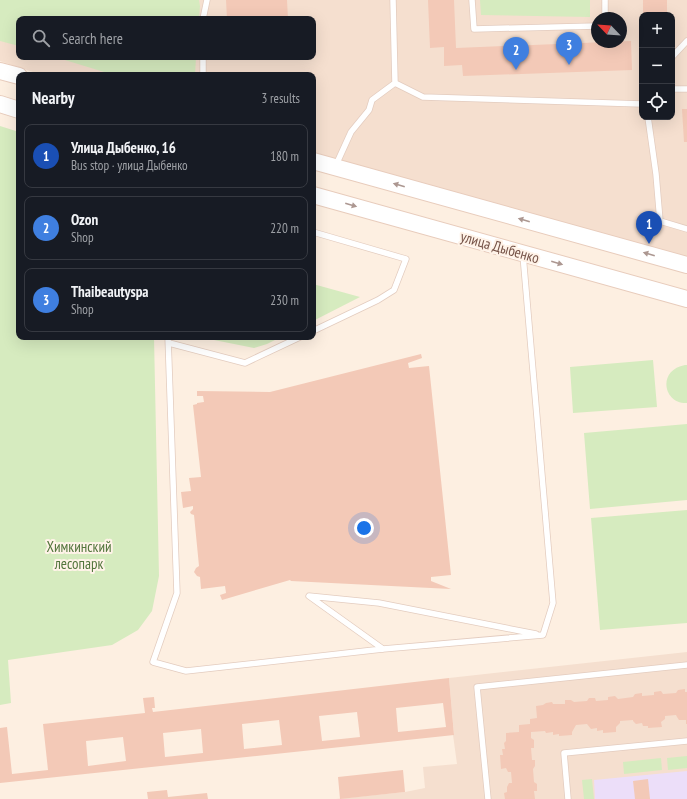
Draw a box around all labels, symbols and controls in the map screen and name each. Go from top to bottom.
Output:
north arrow [591,12,627,48]
map controls [639,12,675,120]
button: + [639,12,675,48]
search box [16,16,316,60]
icon: search [30,27,52,49]
text: Search here [62,29,123,48]
pin: 3 [556,32,582,65]
pin: 2 [503,37,529,70]
button: − [639,48,675,84]
button: locate [639,84,675,120]
text: Nearby [32,87,75,109]
text: 3 results [261,90,300,107]
text: Улица Дыбенко, 16 [71,138,176,157]
text: 1 [43,148,49,165]
text: 180 m [270,148,299,165]
text: Bus stop · улица Дыбенко [71,157,188,174]
one-way arrow [393,182,405,188]
one-way arrow [345,202,357,208]
text: Ozon [71,210,98,229]
pin: 1 [636,211,662,244]
one-way arrow [518,216,530,222]
text: 2 [43,220,49,237]
text: 220 m [270,220,299,237]
street label: улица Дыбенко [458,227,542,267]
text: Shop [71,229,94,246]
one-way arrow [643,251,655,257]
one-way arrow [551,260,563,266]
text: Thaibeautyspa [71,282,149,301]
text: 3 [43,292,49,309]
text: 230 m [270,292,299,309]
text: Shop [71,301,94,318]
your location [354,518,374,538]
park label: Химкинский лесопарк [46,537,112,573]

